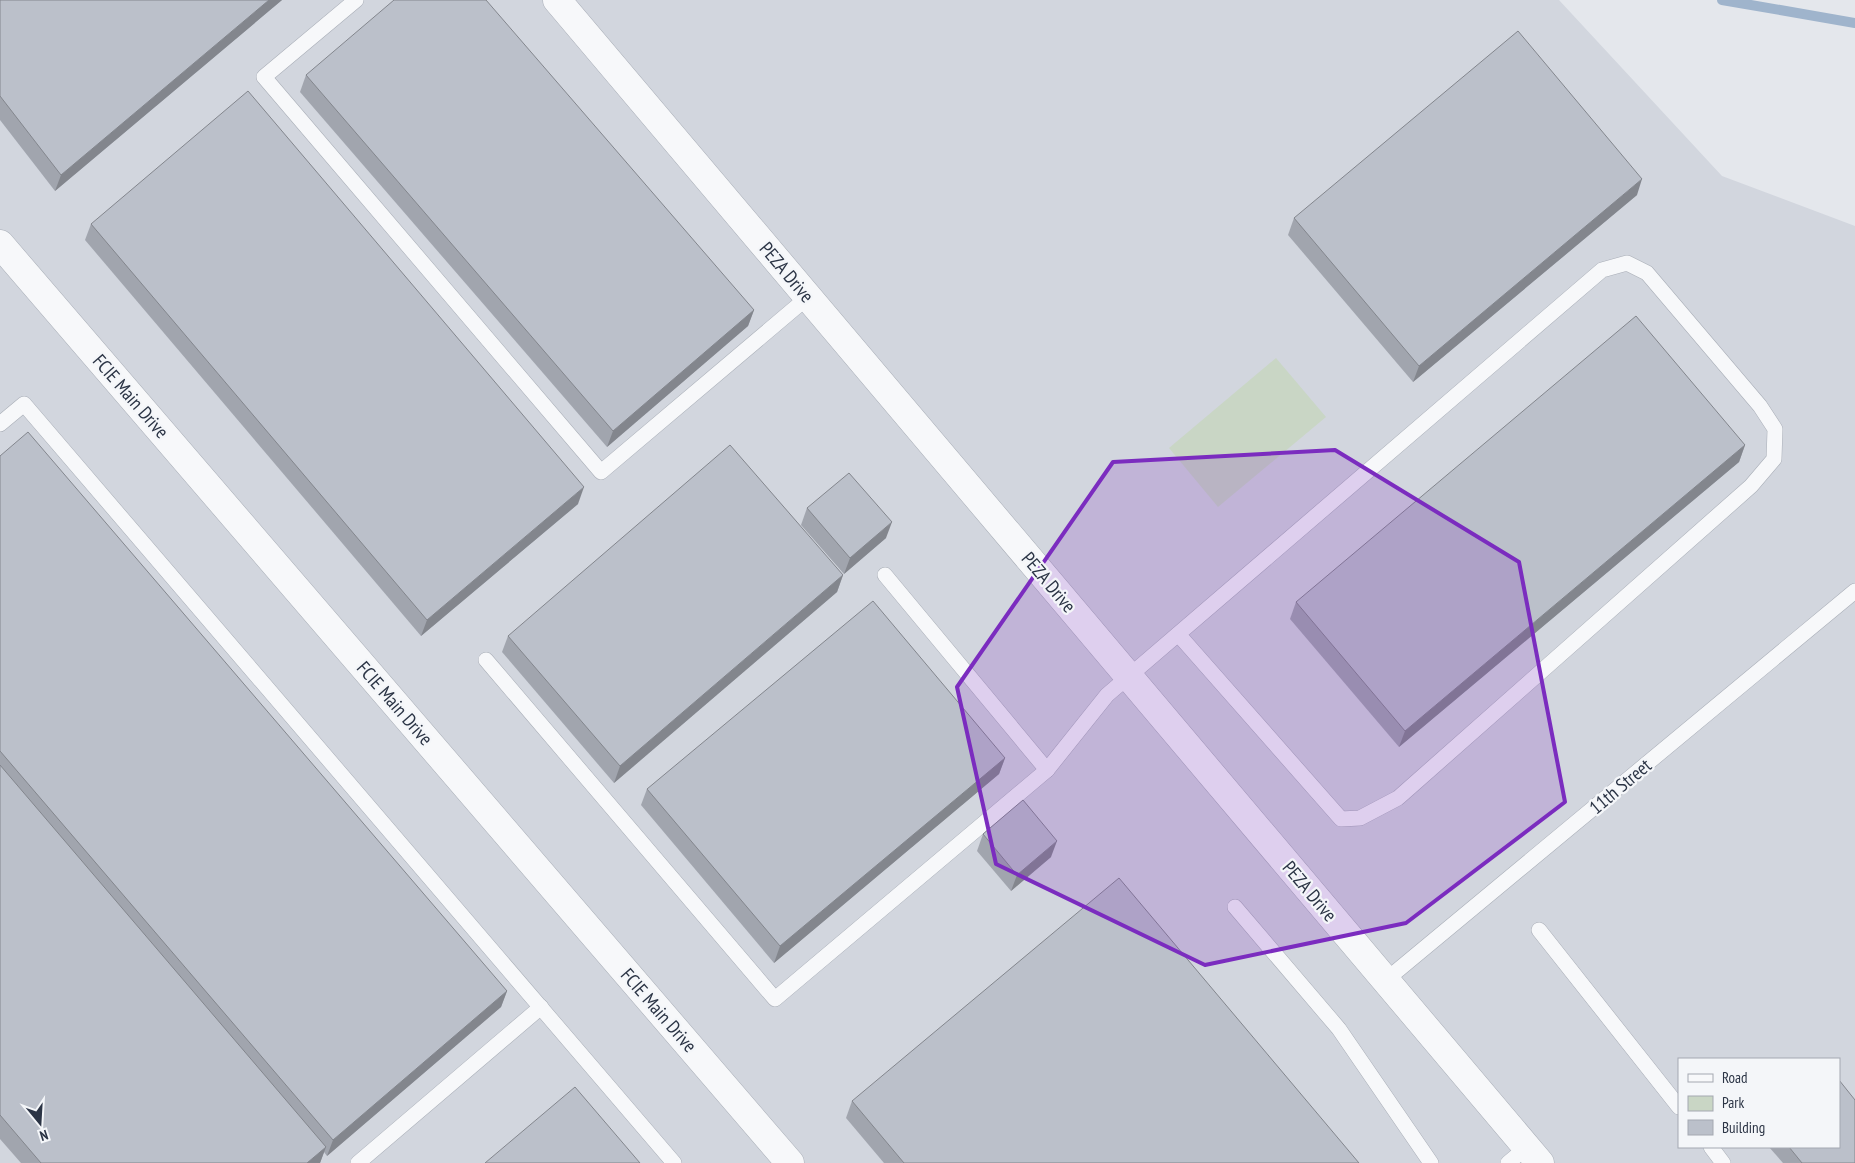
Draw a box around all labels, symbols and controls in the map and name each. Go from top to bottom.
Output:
street label: PEZA Drive [755,237,819,307]
street label: FCIE Main Drive [88,349,174,443]
street label: PEZA Drive [1017,547,1081,617]
street label: FCIE Main Drive [352,656,438,750]
street label: 11th Street [1584,753,1657,819]
street label: PEZA Drive [1278,856,1342,926]
street label: FCIE Main Drive [616,963,702,1057]
legend [1678,1058,1840,1148]
text: Road [1722,1068,1748,1087]
text: Park [1722,1093,1744,1112]
north arrow [15,1098,65,1148]
text: Building [1722,1118,1765,1137]
text: N [38,1126,50,1145]

